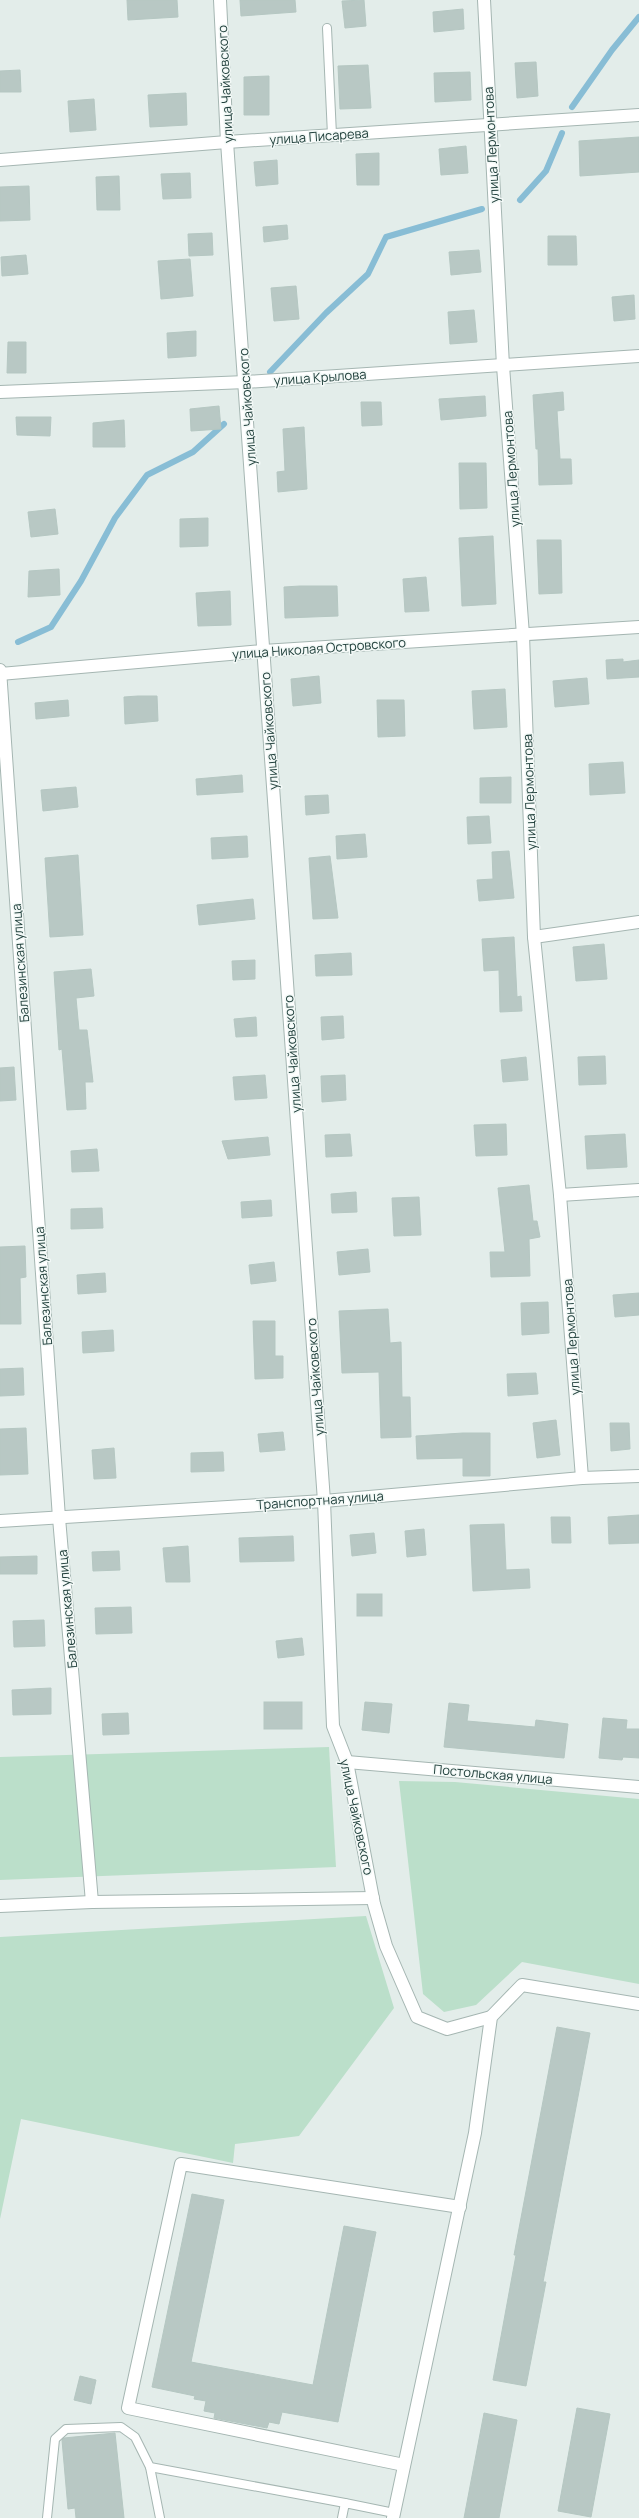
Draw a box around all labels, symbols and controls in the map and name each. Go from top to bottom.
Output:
street label: улица Чайковского [213,24,237,143]
street label: улица Лермонтова [479,86,503,204]
street label: улица Писарева [269,124,369,148]
street label: улица Чайковского [234,347,260,467]
street label: улица Крылова [273,365,367,389]
street label: улица Лермонтова [498,410,524,528]
street label: улица Николая Островского [231,633,407,663]
street label: улица Чайковского [256,671,282,791]
street label: улица Лермонтова [518,734,540,850]
street label: Балезинская улица [7,903,33,1023]
street label: улица Чайковского [279,994,305,1114]
street label: Балезинская улица [30,1226,56,1346]
street label: улица Лермонтова [558,1278,584,1396]
street label: улица Чайковского [302,1317,328,1437]
street label: Транспортная улица [256,1487,384,1513]
street label: Балезинская улица [53,1549,81,1669]
street label: улица Чайковского [336,1757,378,1877]
street label: Постольская улица [433,1760,553,1788]

